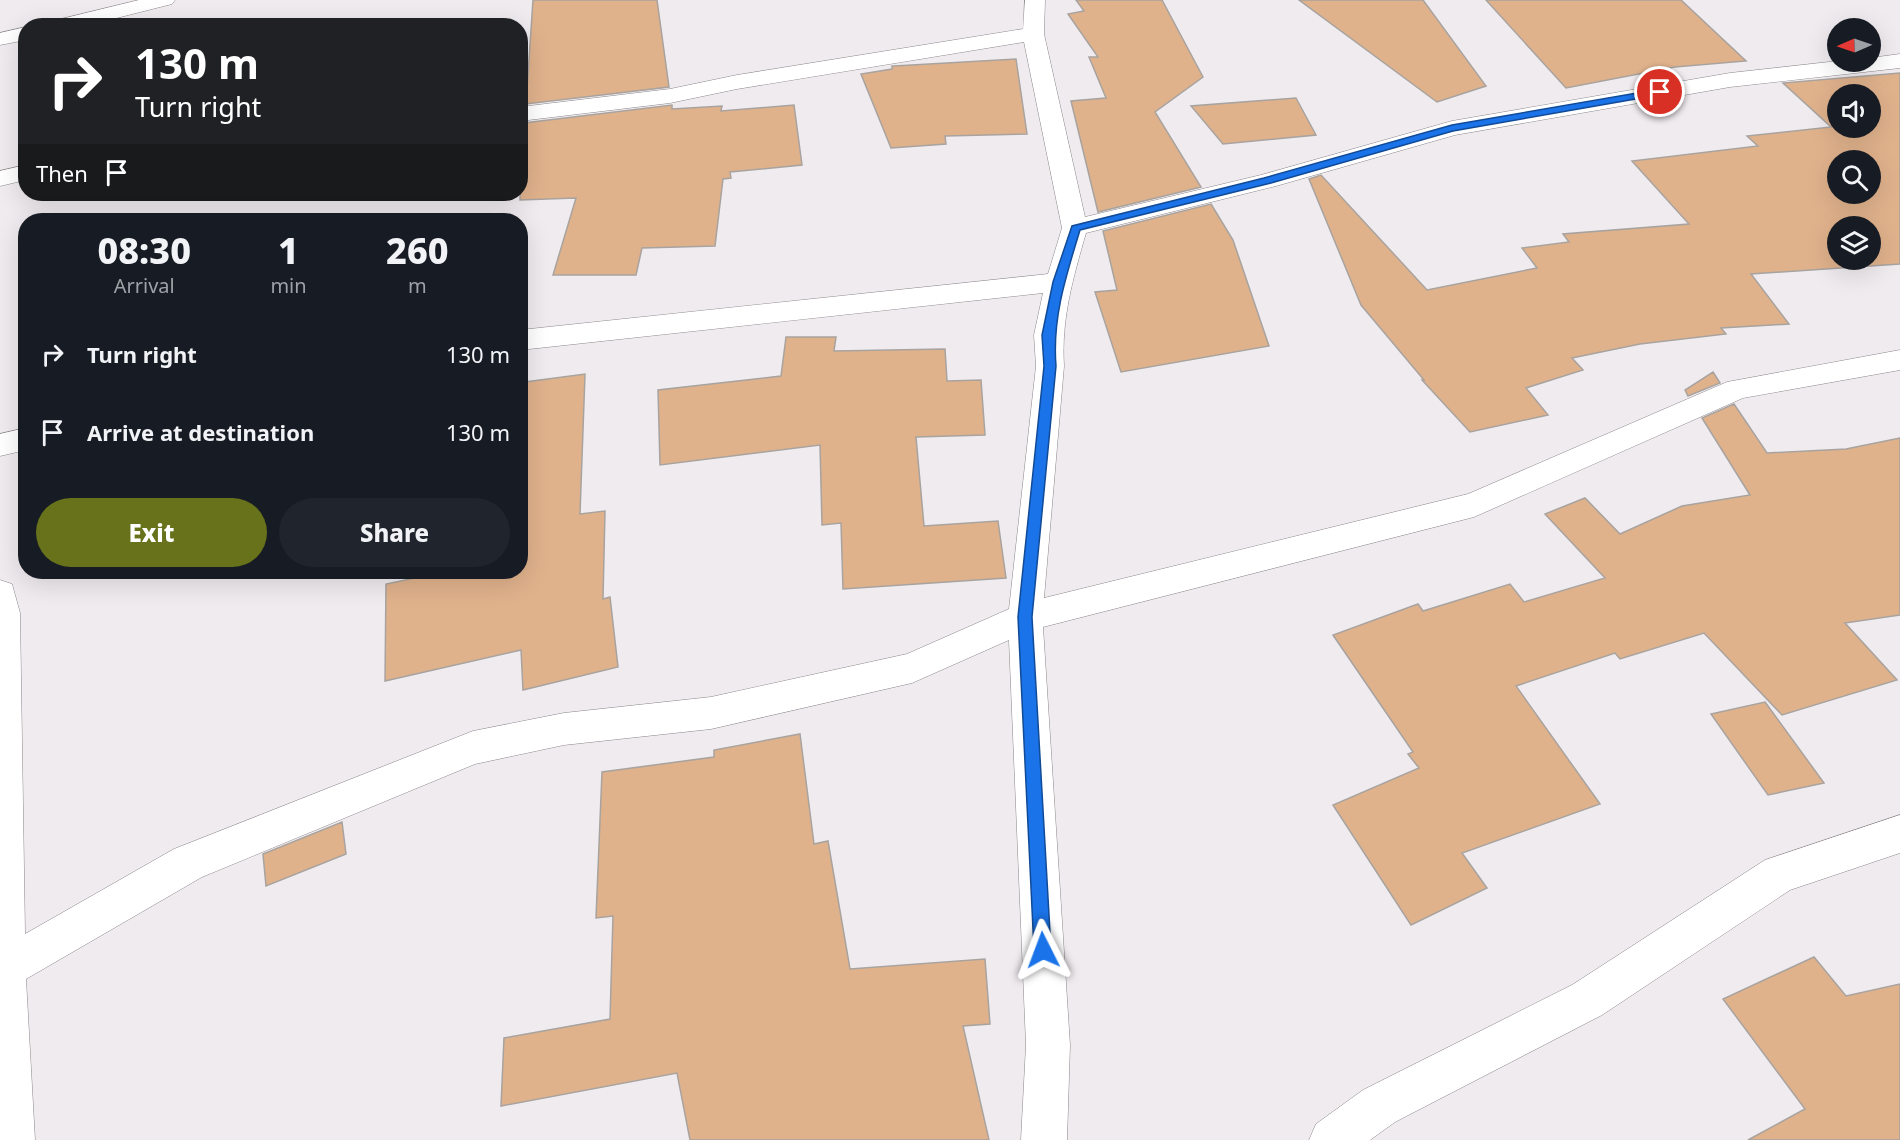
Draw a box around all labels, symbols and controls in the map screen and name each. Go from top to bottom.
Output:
north arrow [1827,18,1881,72]
map controls [1827,18,1881,270]
text: 130 m [135,34,259,91]
icon: right [36,42,114,120]
pin [1634,66,1685,117]
icon: arrive [1643,75,1676,108]
button: sound [1827,84,1881,138]
text: Turn right [135,88,261,125]
button: search [1827,150,1881,204]
icon: arrive [100,156,133,189]
text: Then [36,158,88,188]
button: layers [1827,216,1881,270]
text: 08:30 [97,226,191,275]
text: 1 [278,226,299,275]
text: 260 [386,226,449,275]
text: Arrival [114,272,175,299]
text: min [270,272,307,299]
text: m [408,272,427,299]
icon: right [36,338,69,371]
text: Turn right [87,339,197,369]
text: 130 m [446,339,510,369]
icon: arrive [36,416,69,449]
text: Arrive at destination [87,417,314,447]
text: 130 m [446,417,510,447]
button: Exit [36,498,267,567]
button: Share [279,498,510,567]
position arrow [1011,918,1075,982]

